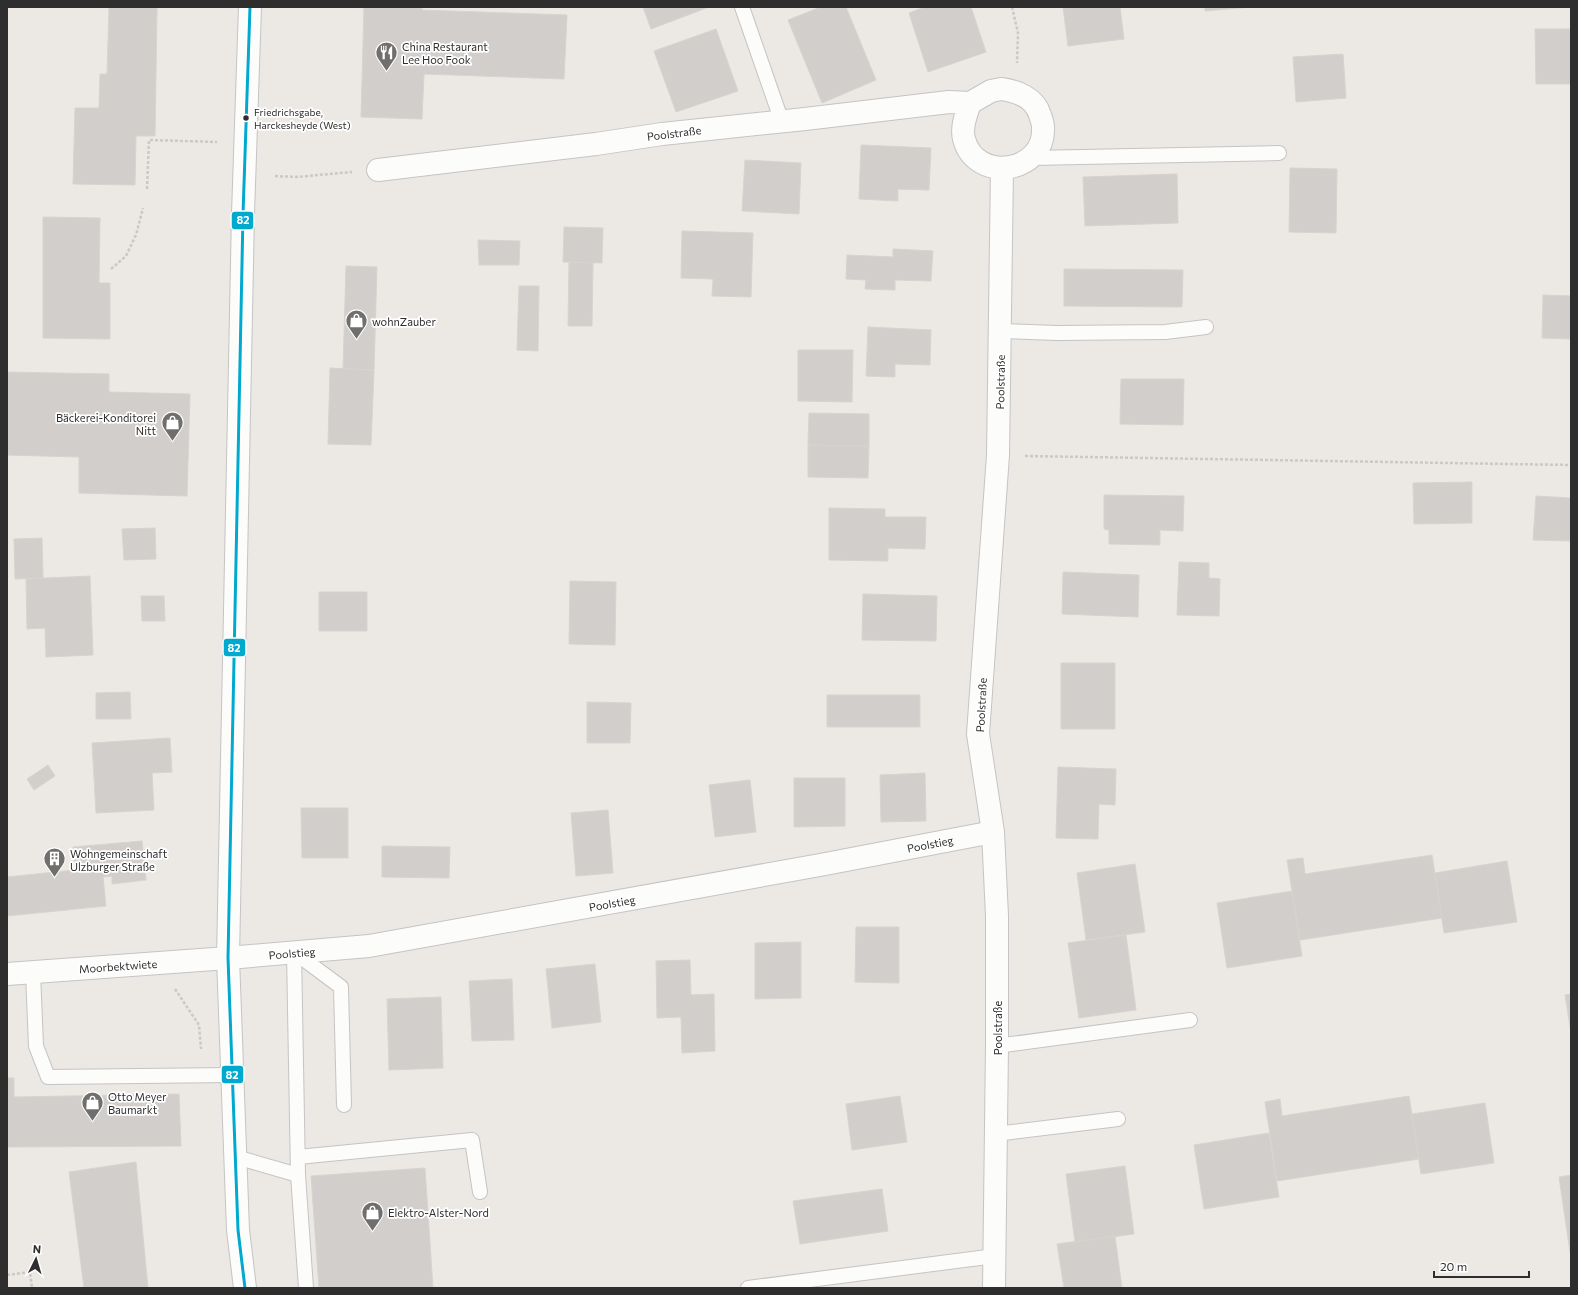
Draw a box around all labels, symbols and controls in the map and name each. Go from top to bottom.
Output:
restaurant icon: China Restaurant Lee Hoo Fook [373,39,399,72]
place label: China Restaurant Lee Hoo Fook [402,40,488,66]
place label: Friedrichsgabe, Harckesheyde (West) [254,106,351,131]
marker: Friedrichsgabe, Harckesheyde (West) [241,113,251,123]
street label: Poolstraße [646,123,702,143]
line badge: 82 [231,211,254,230]
text: 82 [237,213,250,226]
shop icon: wohnZauber [343,308,369,341]
place label: wohnZauber [372,315,436,328]
street label: Poolstraße [993,354,1007,409]
shop icon: Bäckerei-Konditorei Nitt [159,410,185,443]
place label: Bäckerei-Konditorei Nitt [56,411,156,437]
line badge: 82 [223,638,246,657]
text: 82 [228,641,241,654]
street label: Poolstraße [973,677,989,733]
street label: Poolstieg [906,833,954,855]
building icon: Wohngemeinschaft Ulzburger Straße [42,846,68,879]
place label: Wohngemeinschaft Ulzburger Straße [70,847,168,873]
street label: Poolstieg [588,893,636,913]
street label: Poolstieg [268,944,316,962]
street label: Moorbektwiete [78,957,158,975]
street label: Poolstraße [991,1000,1004,1055]
line badge: 82 [221,1065,244,1084]
text: 82 [226,1068,239,1081]
shop icon: Otto Meyer Baumarkt [80,1089,106,1122]
place label: Otto Meyer Baumarkt [108,1090,167,1116]
shop icon: Elektro-Alster-Nord [359,1199,385,1232]
place label: Elektro-Alster-Nord [388,1206,489,1219]
north arrow [16,1239,56,1279]
text: N [32,1242,42,1255]
scale bar [1434,1253,1529,1279]
text: 20 m [1440,1259,1467,1273]

